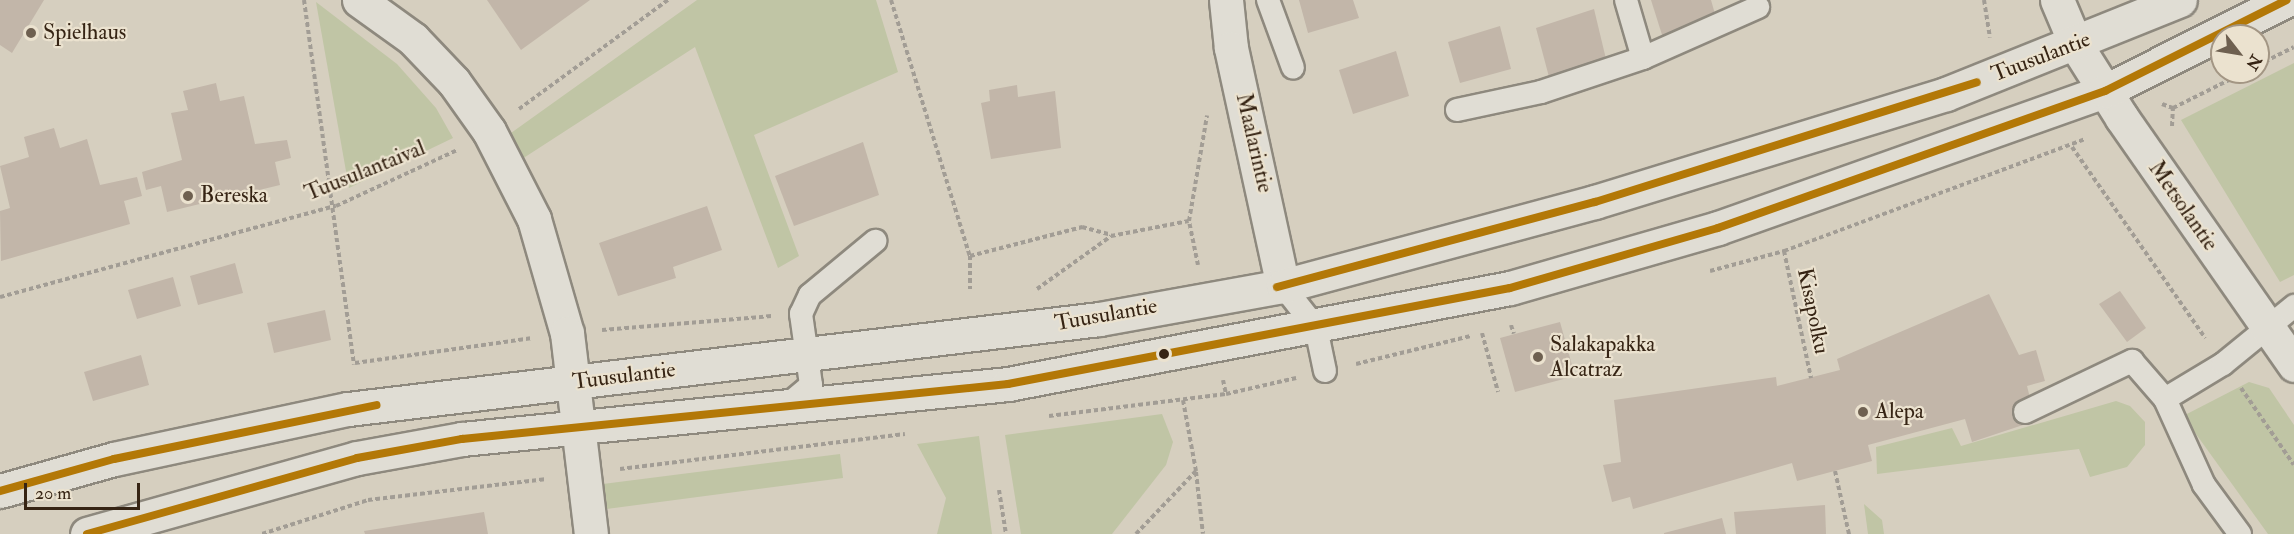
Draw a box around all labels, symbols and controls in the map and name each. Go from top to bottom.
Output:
place label: Spielhaus [43,20,126,46]
north arrow [2210,24,2270,84]
marker: Spielhaus [24,26,38,40]
street label: Tuusulantie [1988,26,2094,88]
text: N [2241,51,2266,74]
street label: Maalarintie [1230,91,1278,195]
street label: Tuusulantaival [301,135,429,207]
street label: Metsolantie [2143,156,2223,256]
place label: Bereska [200,183,268,209]
marker: Bereska [181,189,195,203]
street label: Kisapolku [1791,266,1835,356]
street label: Tuusulantie [1053,293,1159,337]
place label: Salakapakka Alcatraz [1550,331,1655,382]
unlabelled marker [1158,348,1170,360]
marker: Salakapakka Alcatraz [1531,350,1545,364]
street label: Tuusulantie [571,357,677,395]
place label: Alepa [1875,399,1924,425]
marker: Alepa [1856,405,1870,419]
scale bar [27,471,142,509]
text: 20 m [35,482,71,505]

